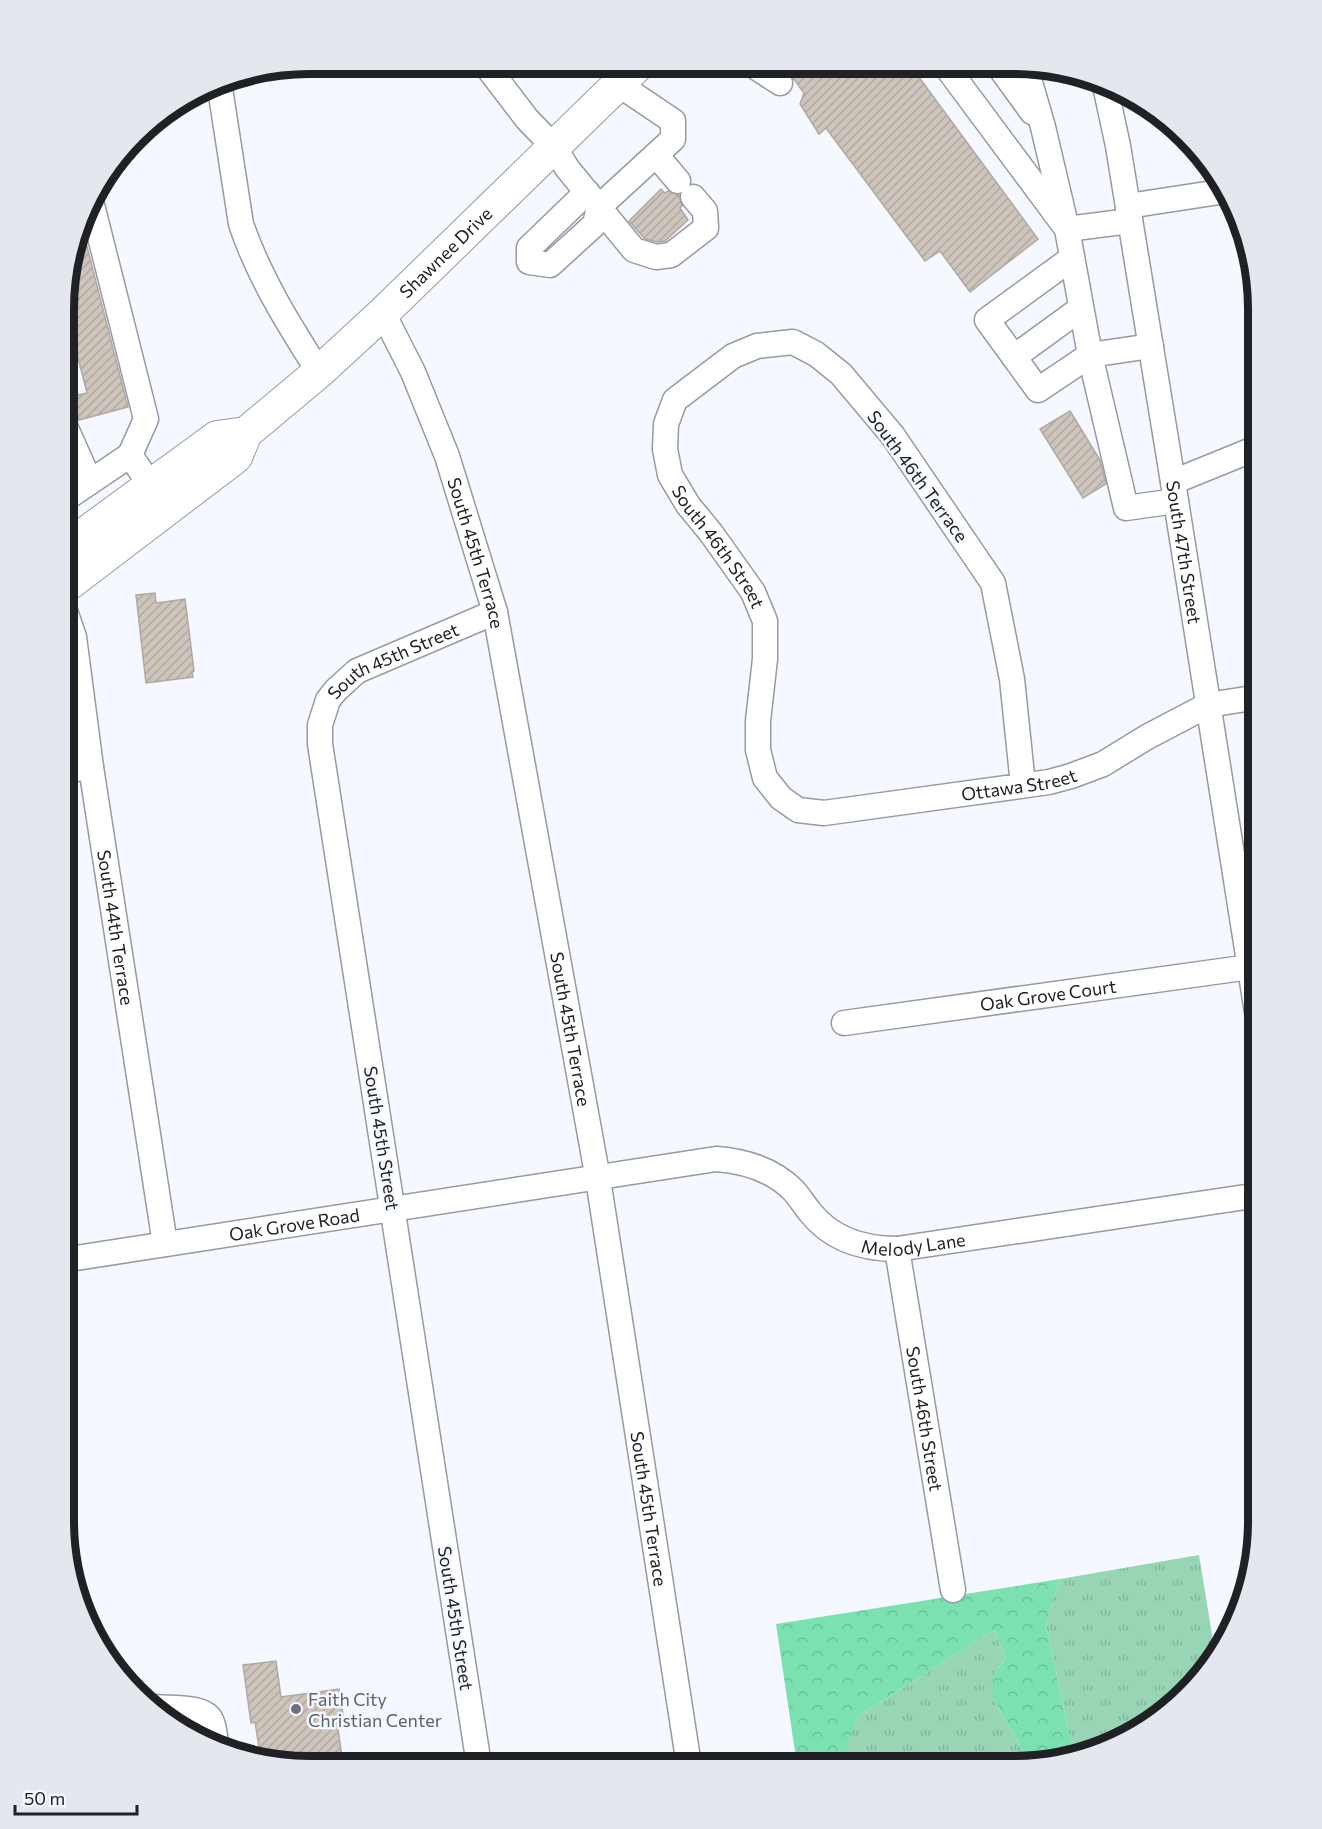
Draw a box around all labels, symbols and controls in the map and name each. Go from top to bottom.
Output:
street label: Shawnee Drive [394,202,496,302]
street label: South 46th Terrace [863,406,973,546]
street label: South 45th Terrace [443,475,509,630]
street label: South 47th Street [1162,479,1206,625]
street label: South 46th Street [668,481,769,611]
street label: South 45th Street [322,618,462,703]
street label: Ottawa Street [960,764,1080,805]
street label: South 44th Terrace [93,848,139,1007]
street label: South 45th Terrace [546,950,596,1108]
street label: Oak Grove Court [978,975,1118,1015]
street label: South 45th Street [360,1064,404,1212]
street label: Oak Grove Road [227,1203,361,1245]
street label: Melody Lane [860,1228,967,1261]
street label: South 46th Street [902,1345,948,1493]
street label: South 45th Terrace [626,1430,672,1588]
street label: South 45th Street [434,1544,478,1692]
place label: Faith City Christian Center [308,1688,442,1731]
marker: Faith City Christian Center [289,1702,303,1716]
scale bar [15,1778,136,1816]
text: 50 m [24,1787,65,1809]

